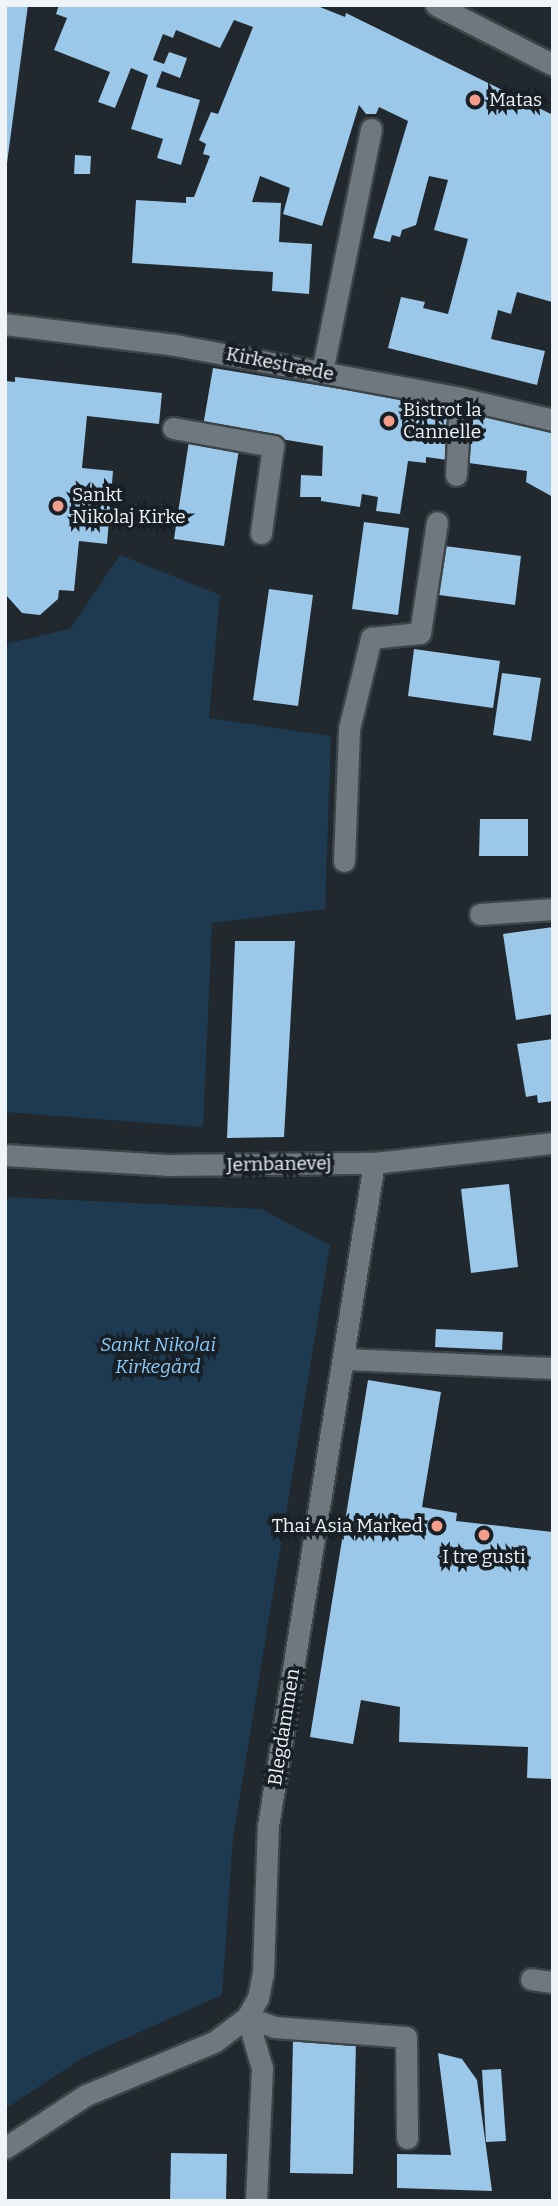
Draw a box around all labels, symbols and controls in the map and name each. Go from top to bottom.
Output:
place label: Matas [489,89,542,111]
marker: Matas [467,92,483,108]
street label: Kirkestræde [224,342,336,386]
place label: Bistrot la Cannelle [403,399,482,443]
marker: Bistrot la Cannelle [381,413,397,429]
place label: Sankt Nikolaj Kirke [72,484,186,528]
marker: Sankt Nikolaj Kirke [50,498,66,514]
street label: Jernbanevej [226,1152,332,1176]
park label: Sankt Nikolai Kirkegård [100,1334,216,1378]
place label: Thai Asia Marked [272,1515,423,1537]
marker: Thai Asia Marked [429,1518,445,1534]
marker: I tre gusti [476,1527,492,1543]
place label: I tre gusti [442,1546,526,1568]
street label: Blegdammen [263,1667,305,1787]

